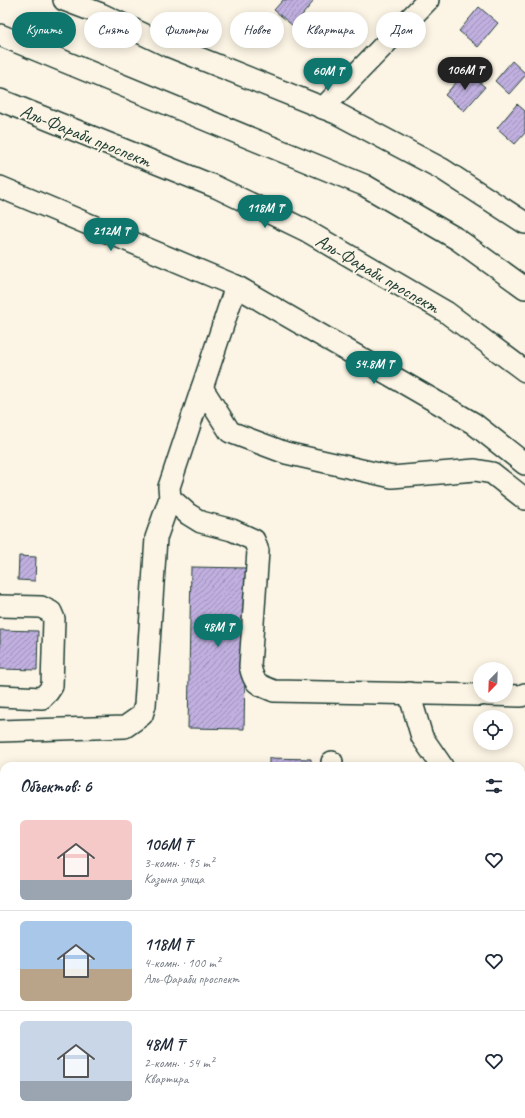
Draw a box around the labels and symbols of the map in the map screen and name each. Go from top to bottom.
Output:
pin: 106M ₸ [432,57,498,91]
pin: 60M ₸ [300,58,356,92]
street label: Аль-Фараби проспект [17,99,156,174]
pin: 118M ₸ [232,195,298,229]
pin: 212M ₸ [78,218,144,252]
street label: Аль-Фараби проспект [311,229,445,320]
pin: 54.8M ₸ [337,351,411,385]
pin: 48M ₸ [190,614,246,648]
north arrow [473,662,513,702]

